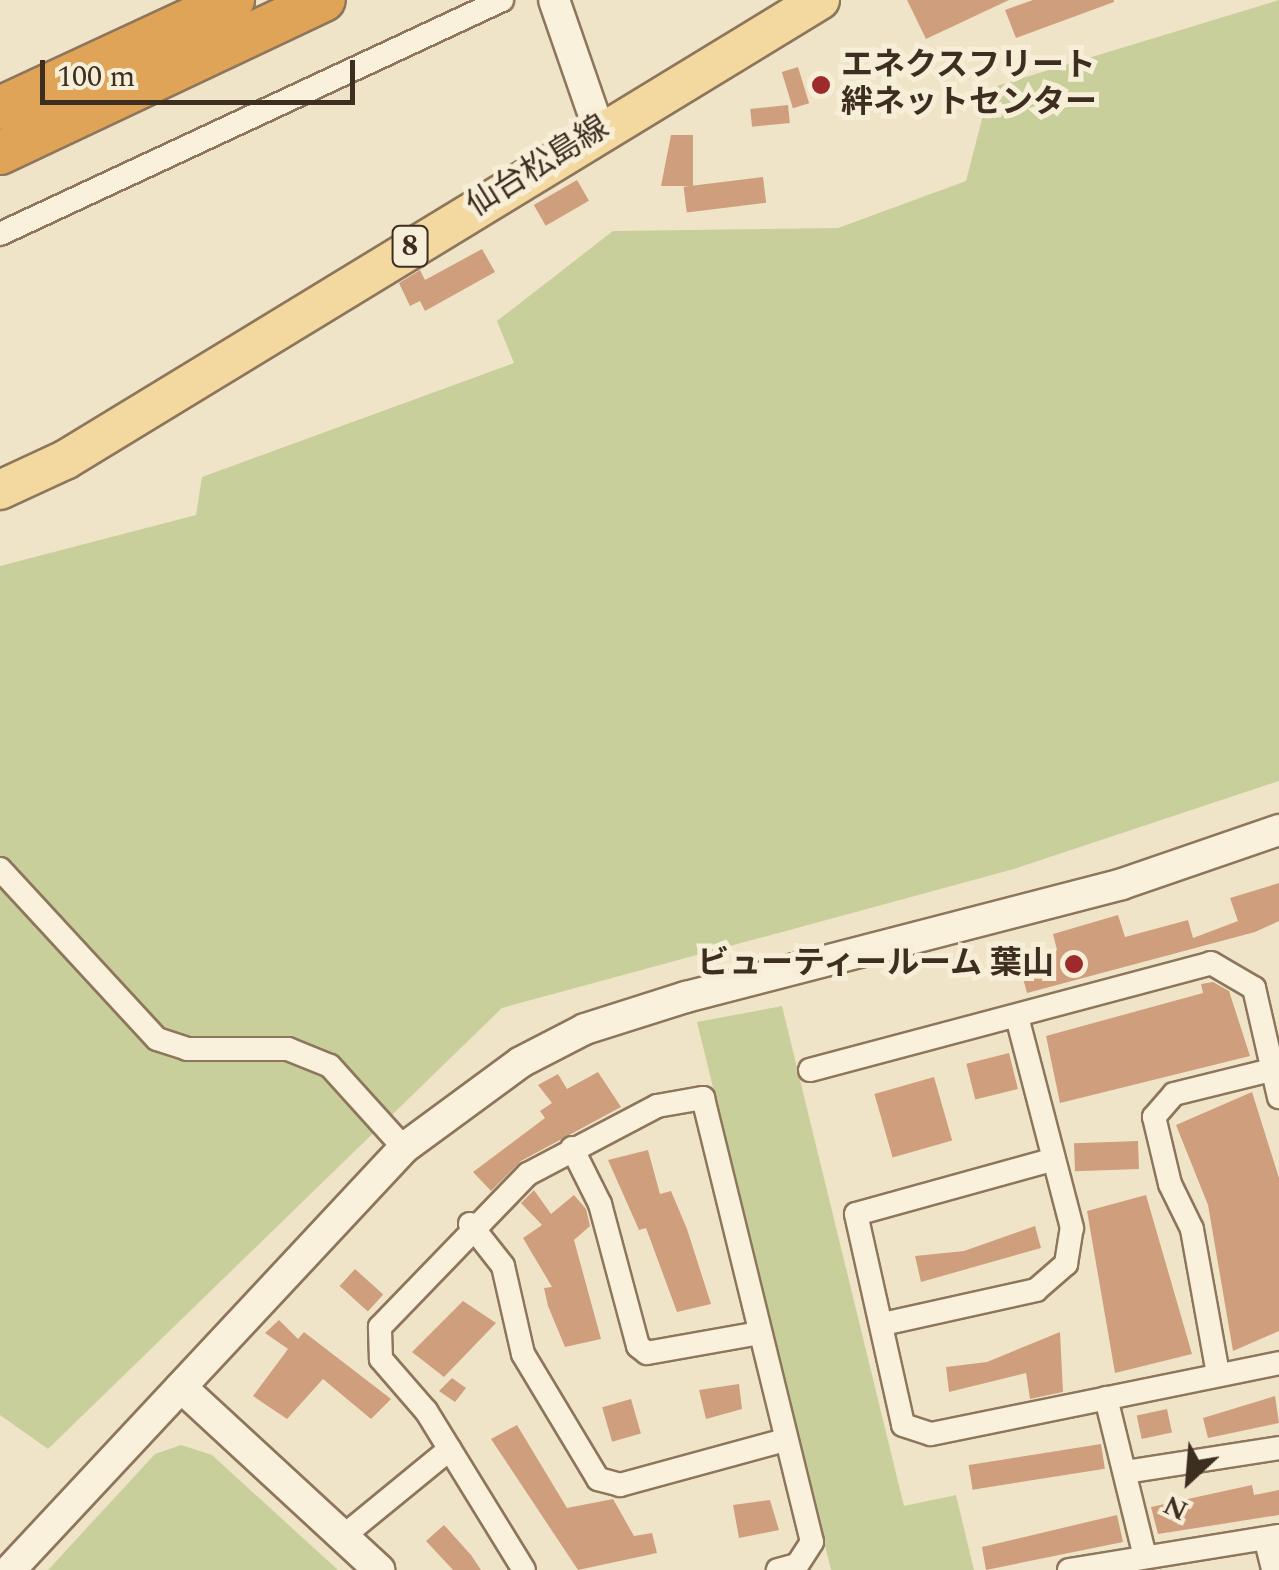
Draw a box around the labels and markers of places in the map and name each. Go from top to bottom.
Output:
place label: エネクスフリート 絆ネットセンター [841,48,1097,123]
marker: エネクスフリート 絆ネットセンター [810,74,832,96]
place label: ビューティールーム 葉山 [694,945,1054,983]
marker: ビューティールーム 葉山 [1063,953,1085,975]

